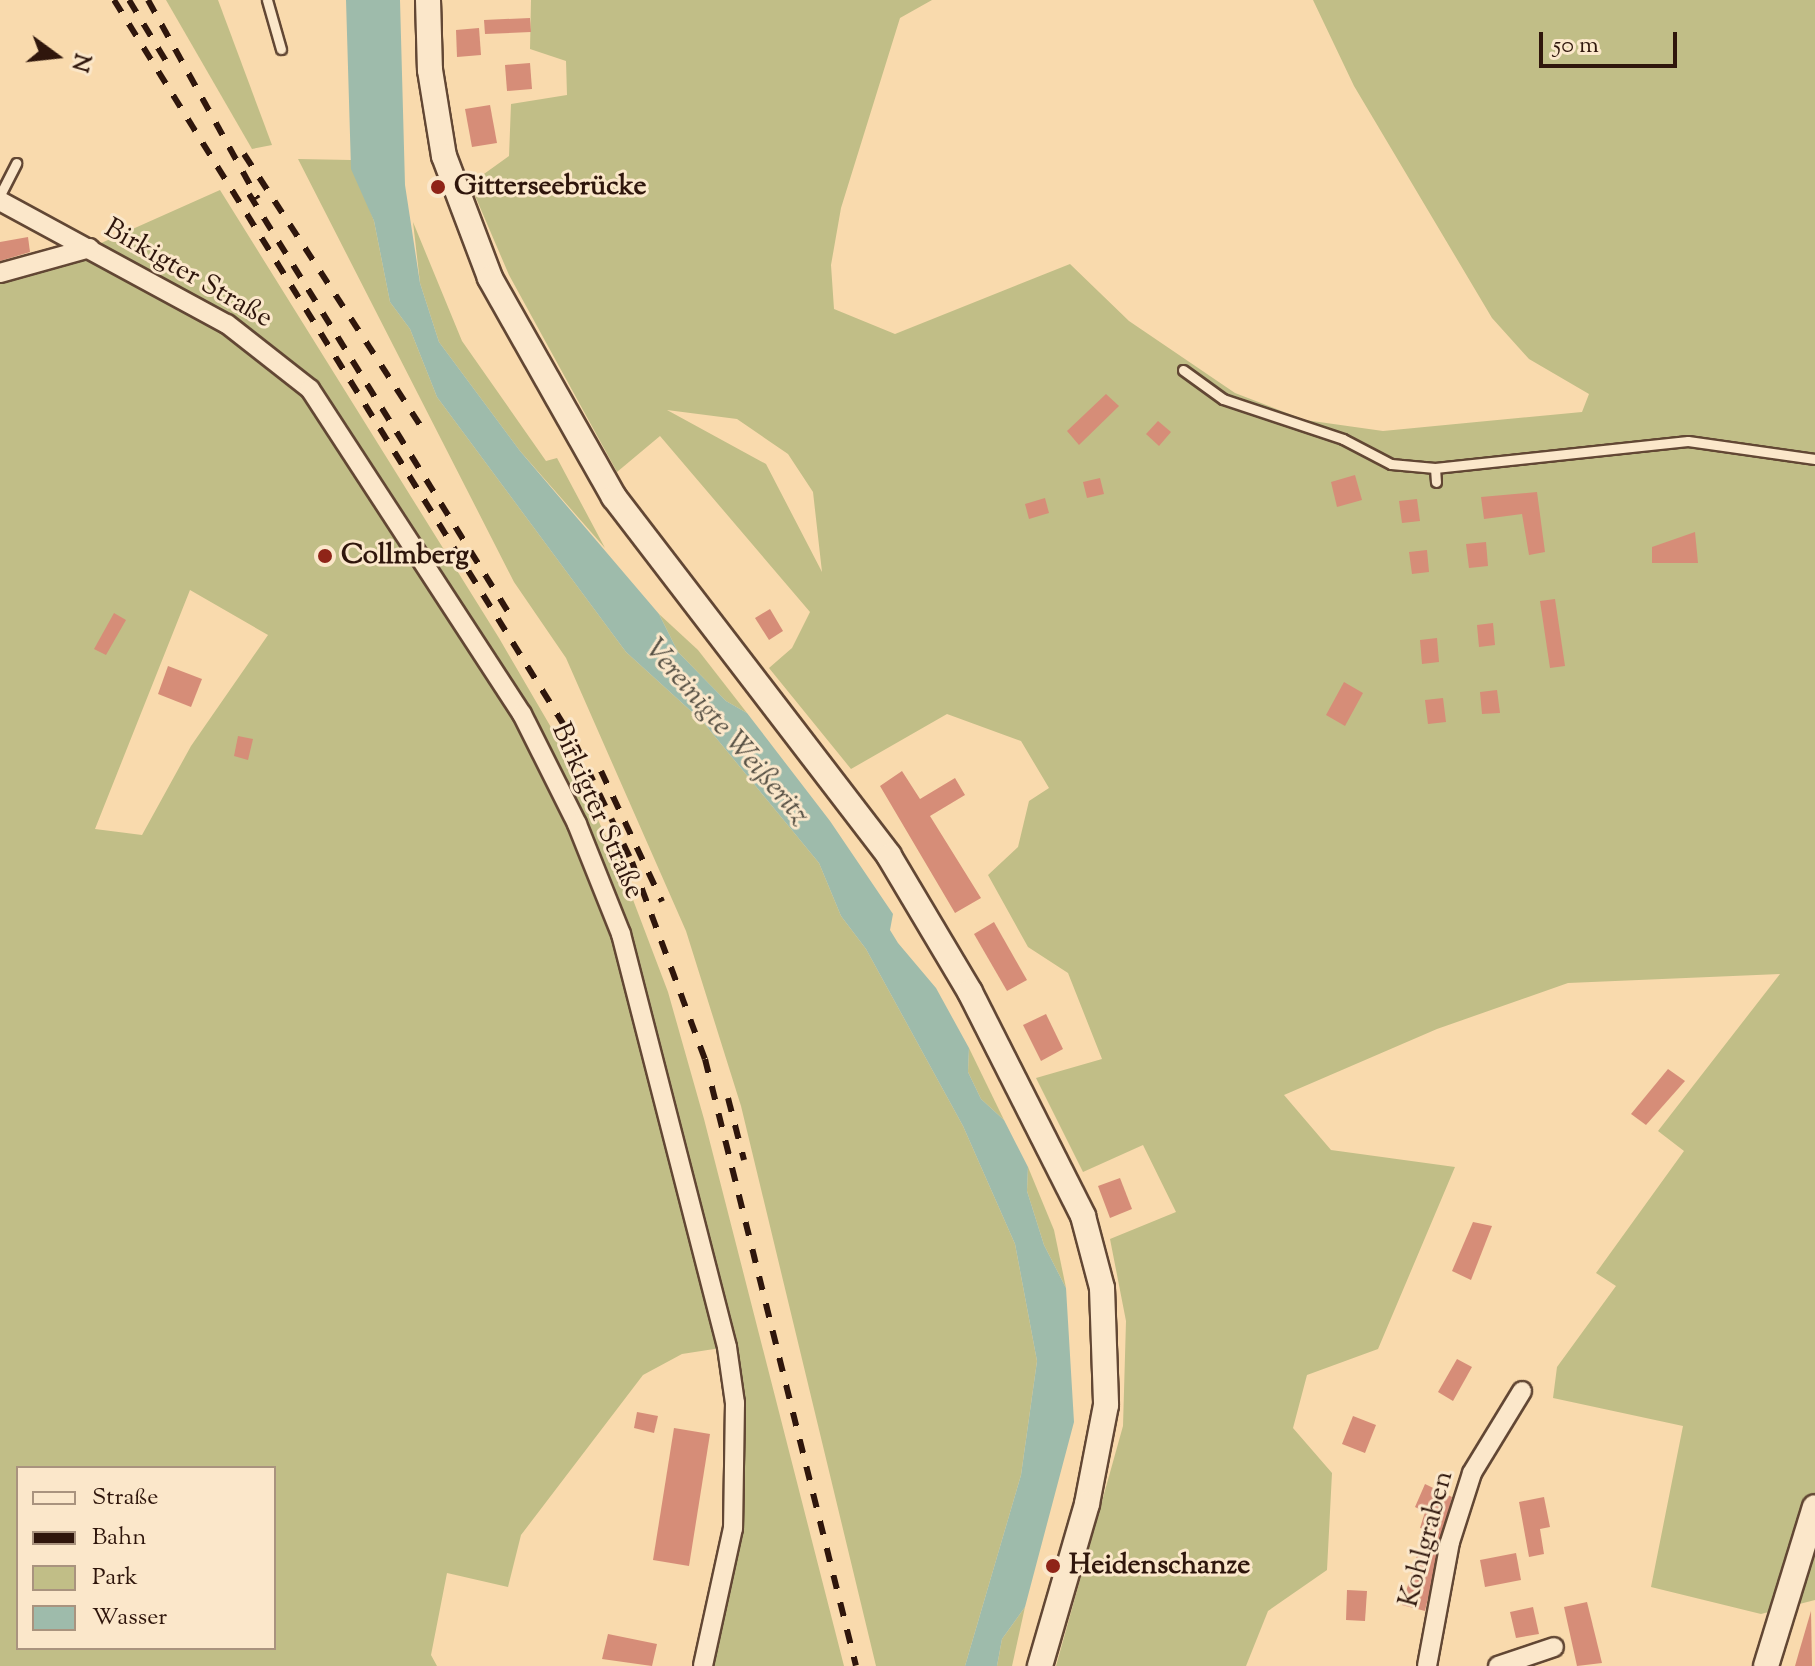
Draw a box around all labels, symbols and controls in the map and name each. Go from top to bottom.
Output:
north arrow [16,16,96,96]
scale bar [1543,16,1681,66]
text: 50 m [1553,29,1599,63]
text: N [61,50,97,75]
place label: Gitterseebrücke [454,170,646,204]
marker: Gitterseebrücke [429,178,447,196]
street label: Birkigter Straße [98,212,278,336]
place label: Collmberg [341,539,469,573]
marker: Collmberg [316,547,334,565]
water label: Vereinigte Weißeritz [635,632,817,834]
street label: Birkigter Straße [543,718,651,904]
legend [16,1466,276,1650]
street label: Kohlgraben [1393,1467,1461,1611]
text: Straße [92,1481,158,1515]
text: Bahn [92,1521,146,1555]
place label: Heidenschanze [1069,1549,1250,1583]
marker: Heidenschanze [1044,1557,1062,1575]
text: Park [92,1561,138,1595]
text: Wasser [92,1601,167,1635]

